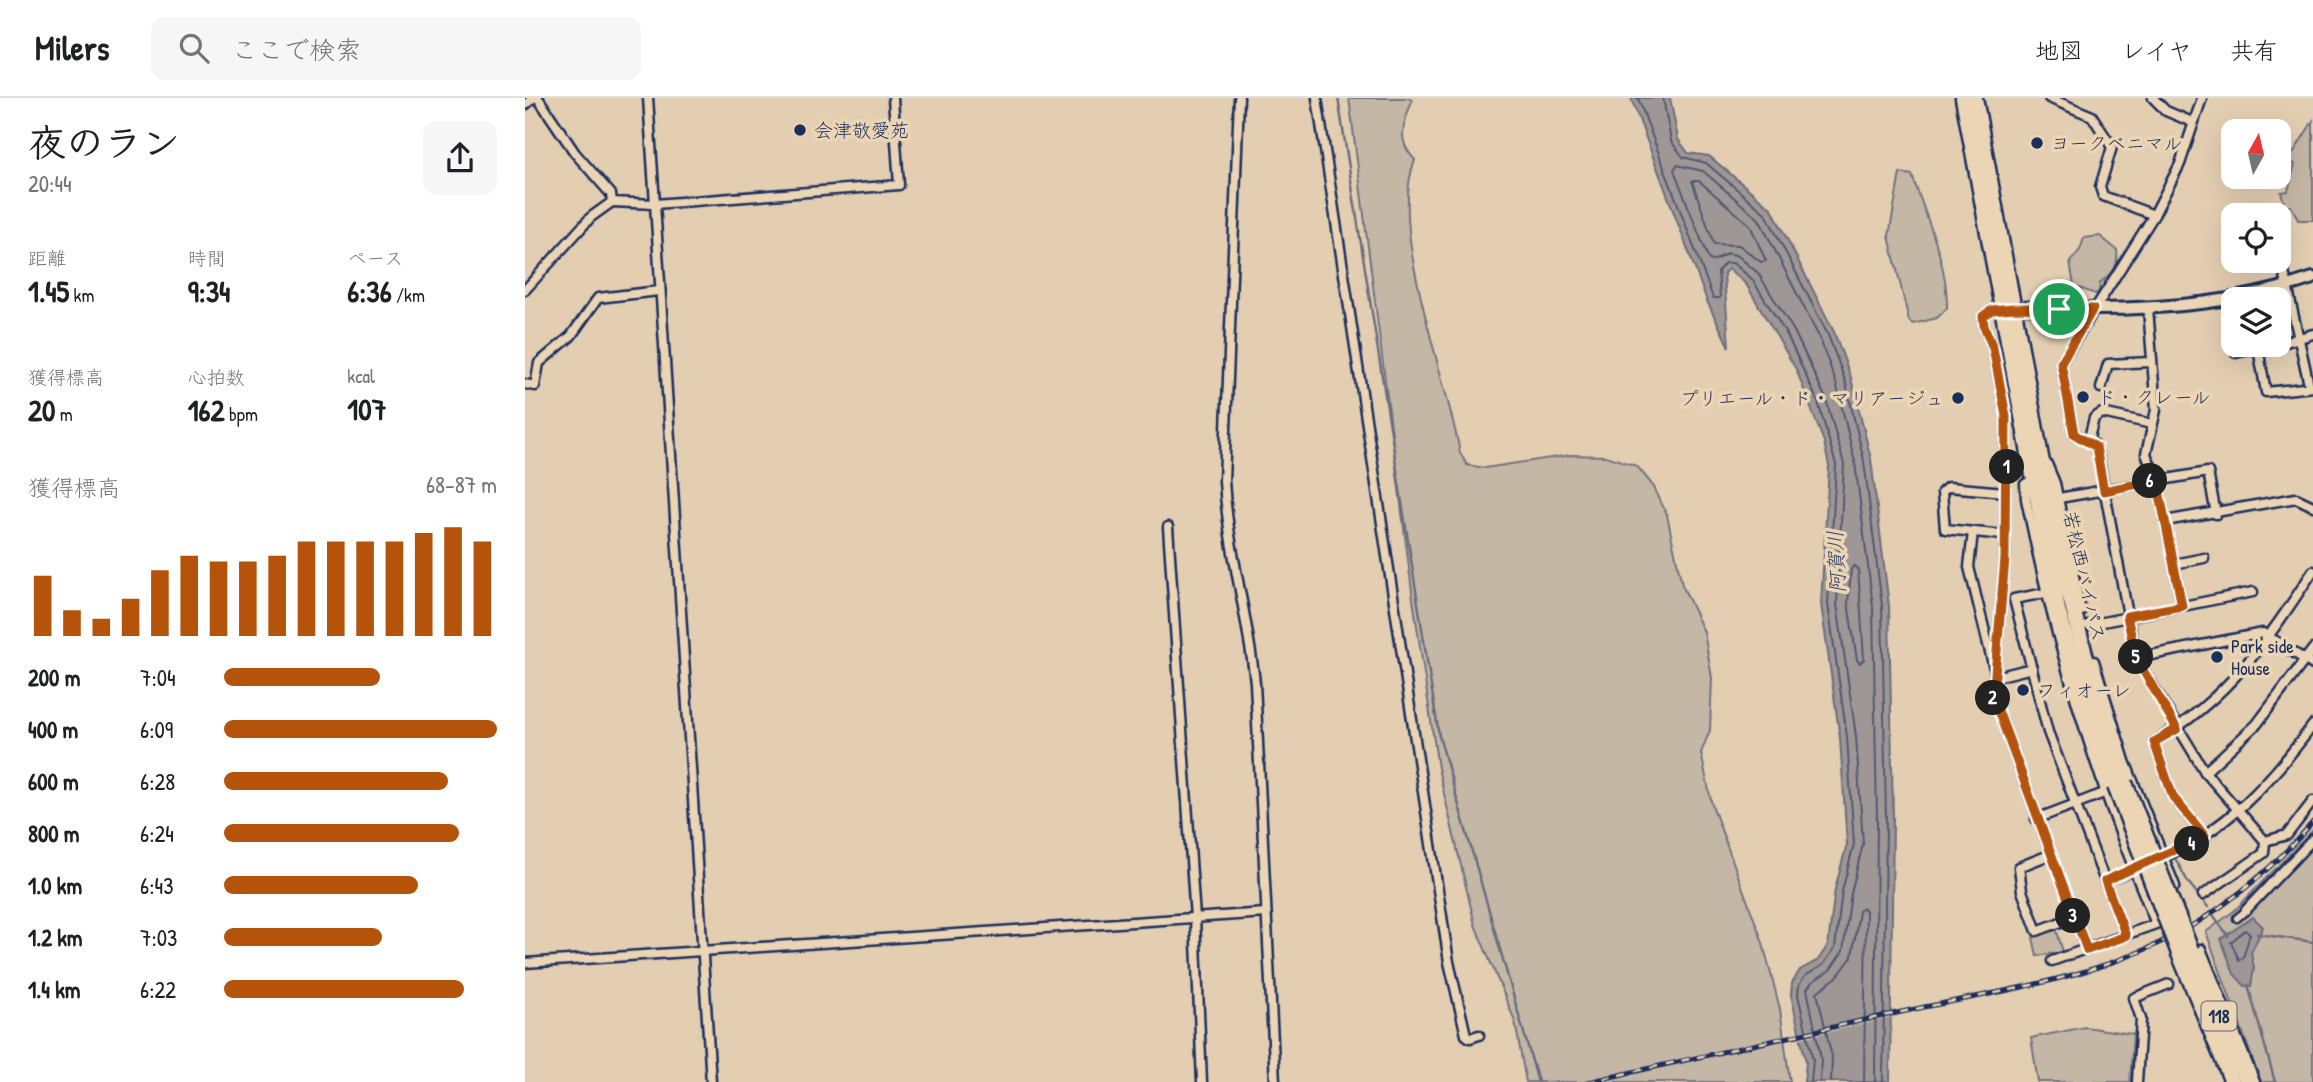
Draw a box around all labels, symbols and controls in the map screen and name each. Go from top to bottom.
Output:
search box [151,17,641,80]
text: Milers [35,26,109,70]
icon: search [175,29,213,67]
text: ここで検索 [231,32,361,67]
text: 地図 [2035,34,2083,66]
text: レイヤ [2121,34,2192,66]
text: 共有 [2230,34,2278,66]
text: 夜のラン [28,116,180,168]
place label: 会津敬愛苑 [814,117,909,143]
north arrow [2221,119,2291,189]
map controls [2221,119,2291,357]
button: share [423,121,497,195]
marker: 会津敬愛苑 [792,122,808,138]
place label: ヨークベニマル [2051,130,2182,156]
marker: ヨークベニマル [2029,135,2045,151]
text: 20:44 [28,168,72,199]
button: locate [2221,203,2291,273]
text: 距離 [28,245,66,271]
text: 時間 [188,245,226,271]
text: ペース [347,245,403,271]
text: 1.45 [28,271,69,311]
text: 9:34 [188,271,230,311]
text: 6:36 [347,271,392,311]
pin [2029,279,2089,339]
text: km [69,282,94,308]
text: /km [392,282,425,308]
button: layers [2221,287,2291,357]
icon: arrive [2040,290,2078,328]
text: kcal [347,363,375,389]
text: 獲得標高 [28,364,104,390]
text: 心拍数 [188,364,245,390]
place label: ド・クレール [2097,384,2211,410]
place label: プリエール・ド・マリアージュ [1680,385,1944,411]
text: 107 [347,389,387,429]
marker: ド・クレール [2075,389,2091,405]
text: 20 [28,390,55,430]
text: 162 [188,390,225,430]
marker: プリエール・ド・マリアージュ [1950,390,1966,406]
text: m [55,401,73,427]
text: bpm [225,401,258,427]
pin: 1 [1989,450,2025,484]
text: 1 [2003,453,2010,479]
pin: 6 [2133,464,2167,498]
text: 6 [2146,467,2153,493]
text: 68–87 m [426,469,497,500]
text: 獲得標高 [28,472,120,503]
street label: 若松西バイパス [2057,508,2113,644]
water label: 阿賀川 [1820,530,1852,594]
place label: Park side House [2231,633,2294,681]
pin: 5 [2119,640,2153,674]
text: 5 [2131,643,2140,669]
marker: Park side House [2209,649,2225,665]
text: 200 m [28,662,80,693]
text: 7:04 [140,662,176,693]
place label: フィオーレ [2037,677,2131,703]
pin: 2 [1975,680,2011,716]
marker: フィオーレ [2015,682,2031,698]
text: 2 [1988,684,1997,710]
text: 400 m [28,714,78,745]
text: 6:09 [140,714,173,745]
text: 600 m [28,766,79,797]
text: 6:28 [140,766,175,797]
text: 800 m [28,818,80,849]
text: 6:24 [140,818,174,849]
pin: 4 [2175,826,2209,862]
text: 4 [2188,830,2195,856]
text: 1.0 km [28,870,82,901]
text: 6:43 [140,870,173,901]
pin: 3 [2055,898,2091,934]
text: 3 [2068,902,2077,928]
text: 1.2 km [28,922,83,953]
text: 7:03 [140,922,177,953]
text: 1.4 km [28,974,80,1005]
text: 6:22 [140,974,176,1005]
road number: 118 [2201,1001,2237,1030]

